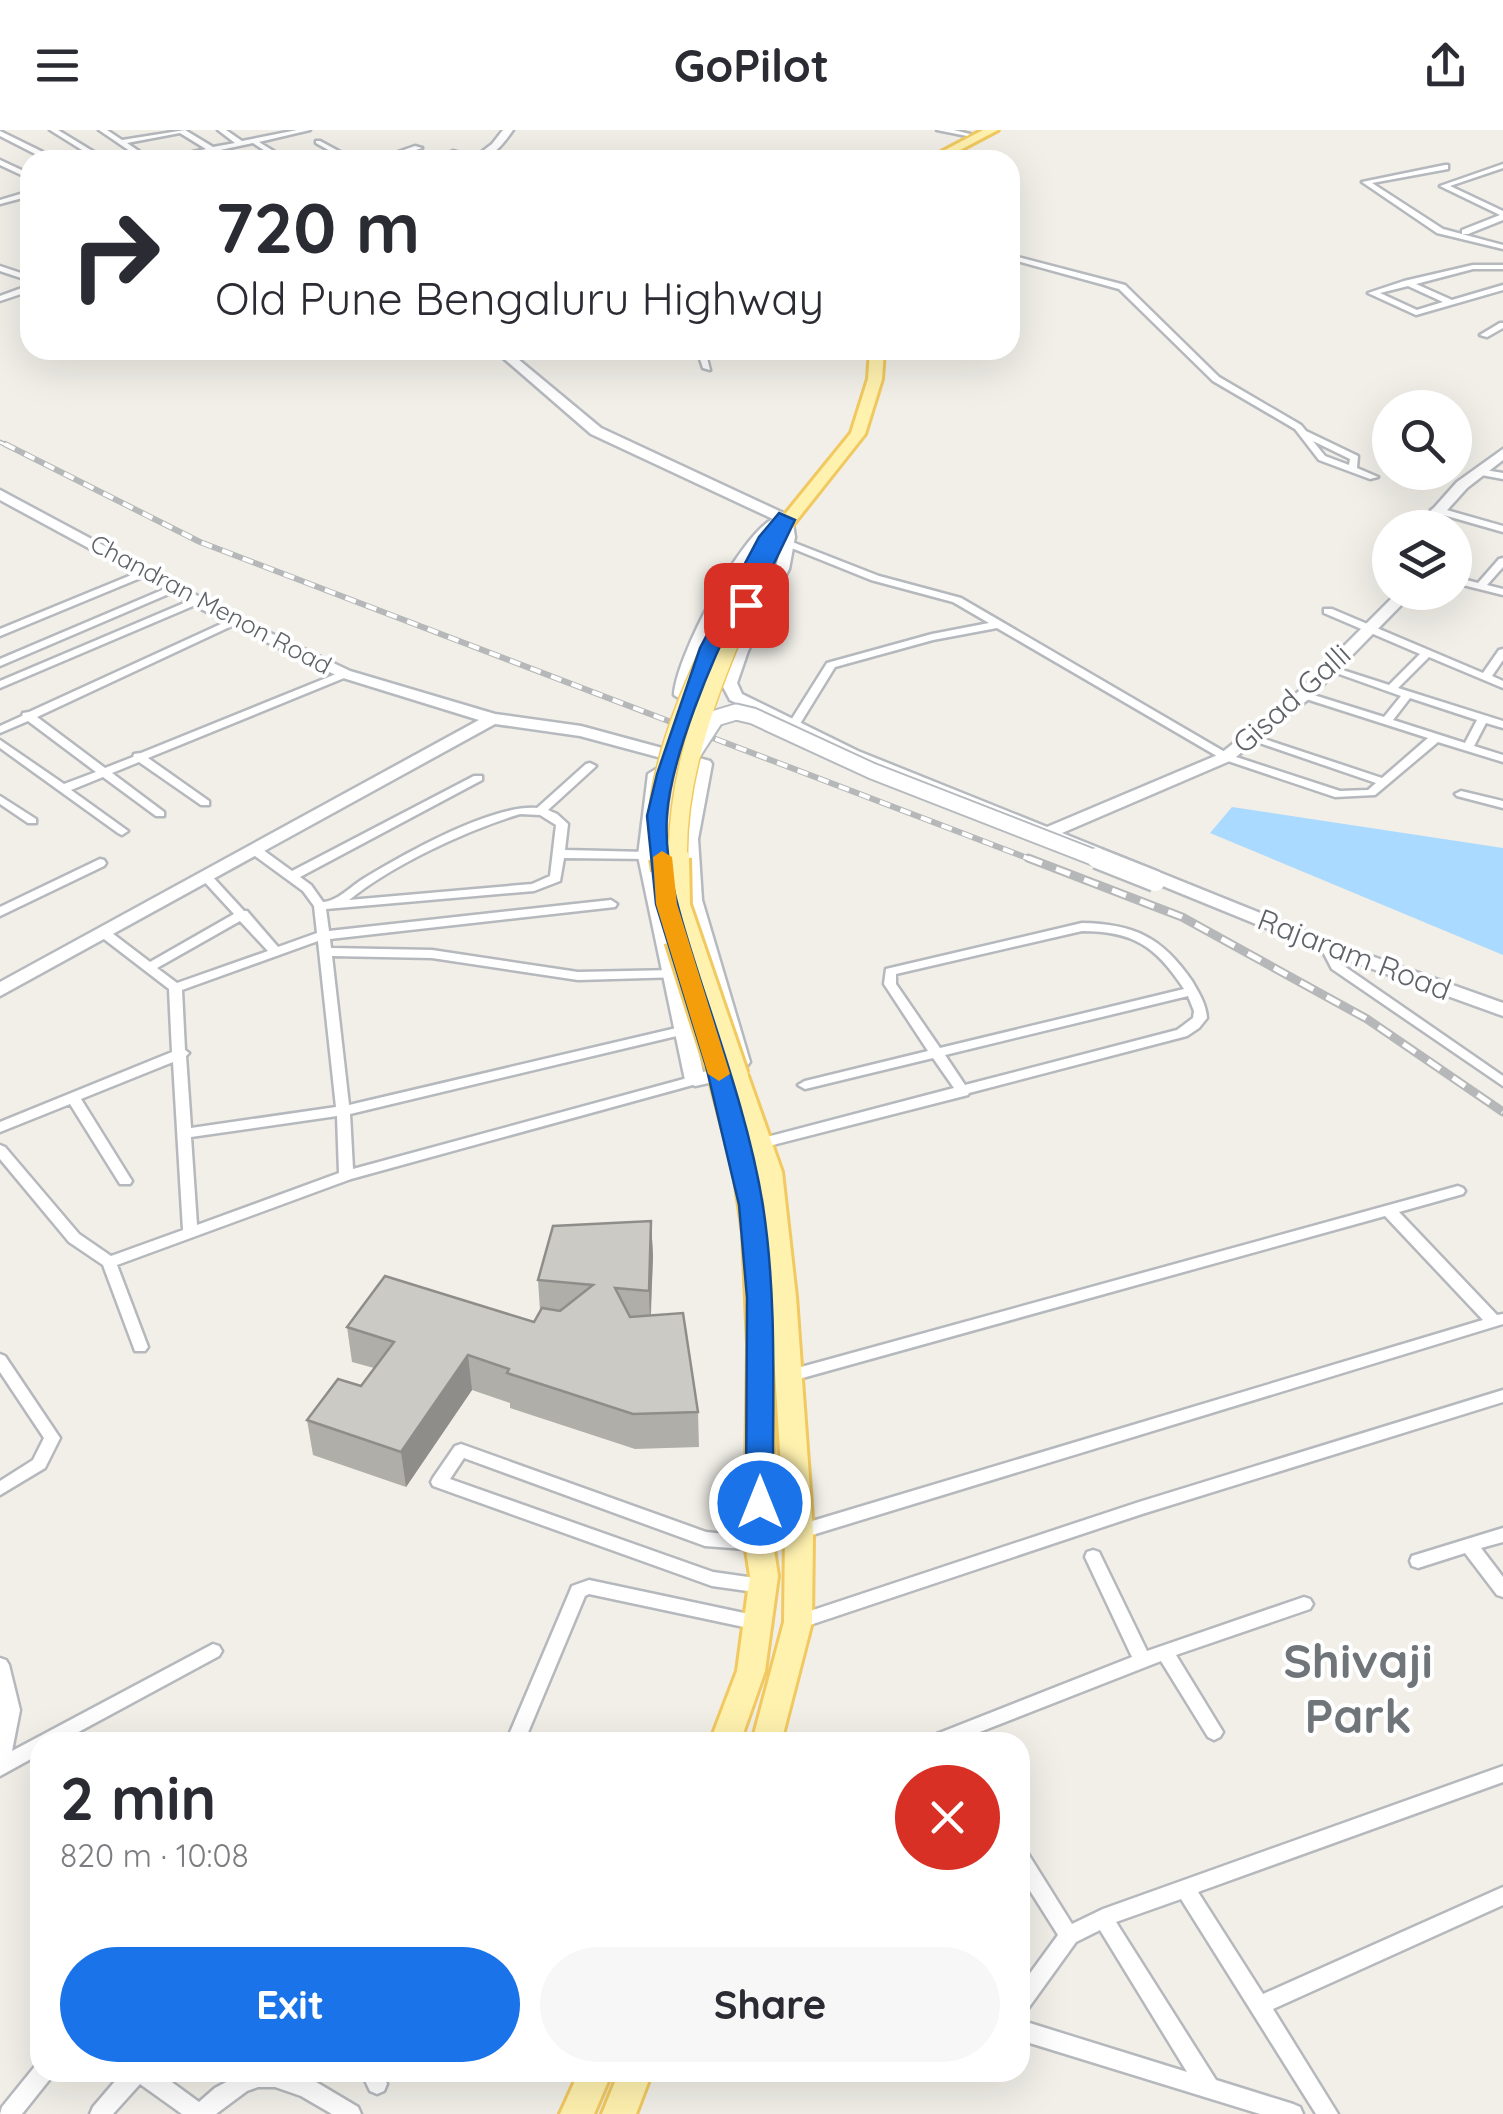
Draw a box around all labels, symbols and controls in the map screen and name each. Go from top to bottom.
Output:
text: GoPilot [674,37,829,93]
icon: menu [30,38,85,93]
icon: share [1418,38,1473,93]
text: 720 m [215,183,420,271]
icon: right [50,190,180,320]
text: Old Pune Bengaluru Highway [215,270,824,326]
map controls [1372,390,1472,610]
button: search [1372,390,1472,490]
button: layers [1372,510,1472,610]
street label: Chandran Menon Road [85,527,337,680]
pin [704,563,789,648]
icon: arrive [719,578,774,633]
street label: Gisad Galli [1224,635,1358,761]
street label: Rajaram Road [1252,900,1456,1008]
position arrow [708,1451,812,1555]
district label: Shivaji Park [1283,1630,1433,1745]
text: 2 min [60,1760,216,1835]
button: close [895,1765,1000,1870]
text: 820 m · 10:08 [60,1835,249,1875]
button: Exit [60,1947,520,2062]
button: Share [540,1947,1000,2062]

